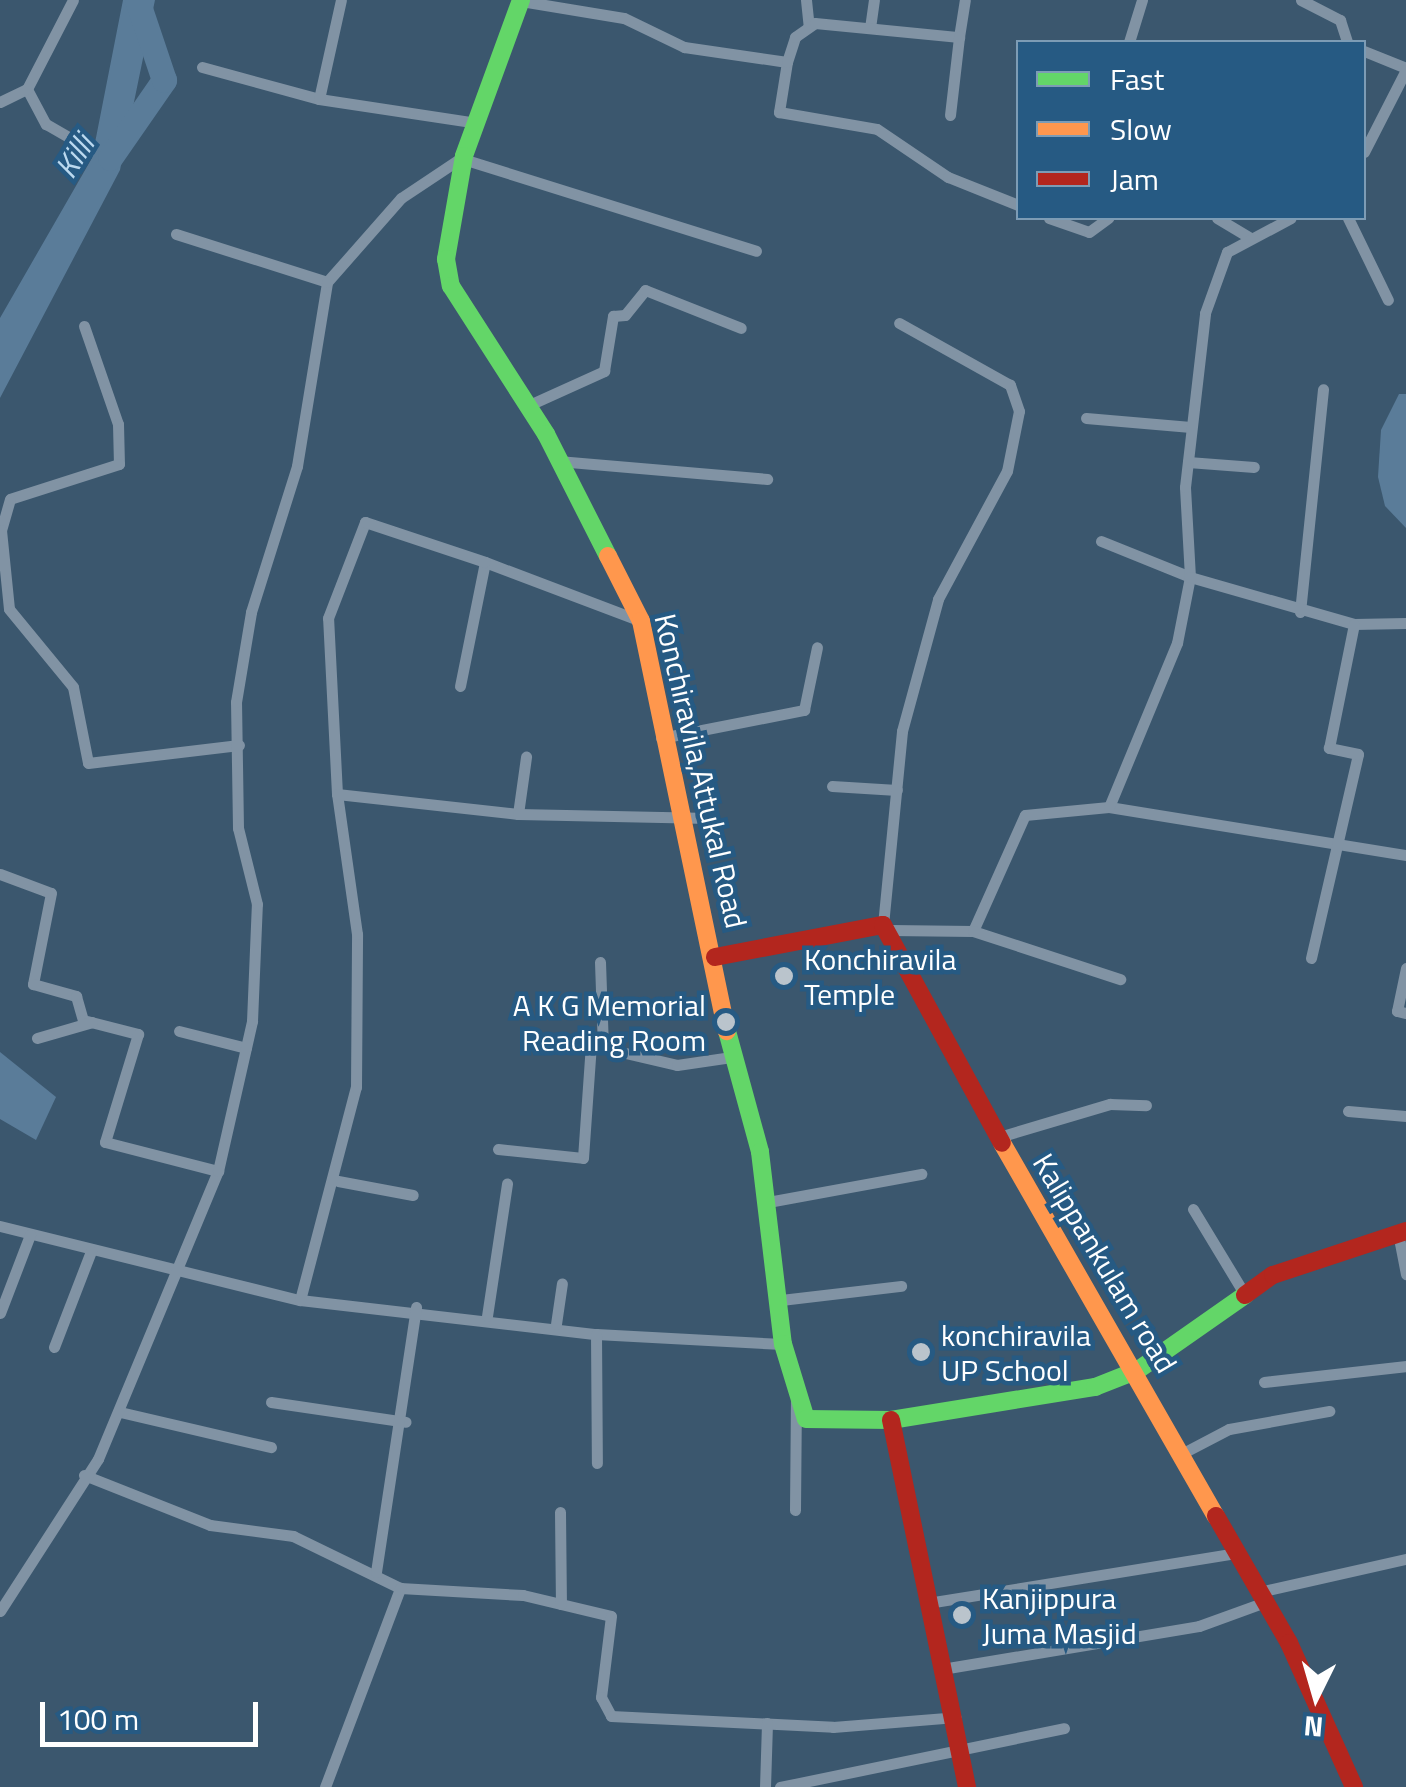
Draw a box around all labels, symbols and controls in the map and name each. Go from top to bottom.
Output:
legend [1016,40,1366,220]
text: Fast [1110,56,1164,102]
text: Slow [1110,106,1172,152]
water label: Killi [46,127,102,185]
text: Jam [1110,156,1159,202]
street label: Konchiravila,Attukal Road [647,610,755,932]
place label: Konchiravila Temple [804,941,957,1012]
marker: Konchiravila Temple [773,965,795,987]
place label: A K G Memorial Reading Room [513,987,706,1058]
marker: A K G Memorial Reading Room [715,1011,737,1033]
street label: Kalippankulam road [1025,1147,1185,1379]
place label: konchiravila UP School [941,1317,1091,1388]
marker: konchiravila UP School [910,1341,932,1363]
place label: Kanjippura Juma Masjid [982,1580,1136,1650]
marker: Kanjippura Juma Masjid [951,1604,973,1626]
north arrow [1266,1647,1366,1747]
scale bar [45,1682,262,1744]
text: 100 m [57,1696,139,1742]
text: N [1302,1705,1325,1750]

